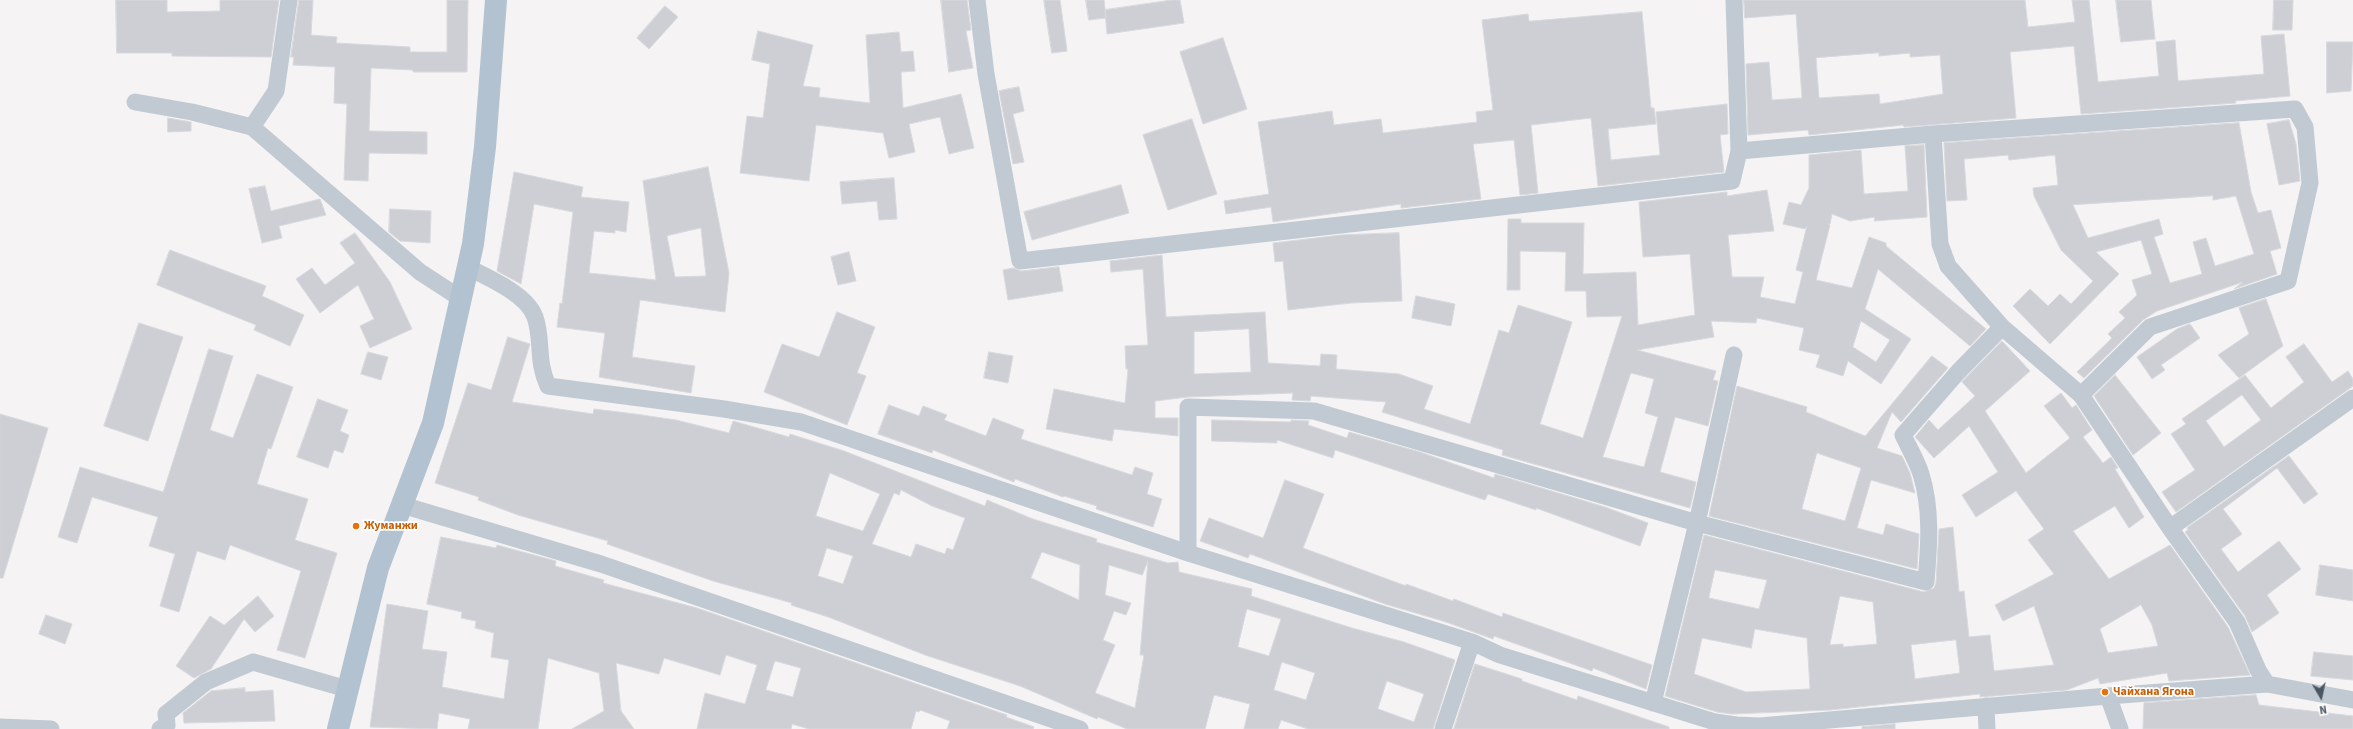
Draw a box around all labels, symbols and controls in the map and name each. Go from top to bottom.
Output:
place label: Жуманжи [364,519,418,533]
marker: Жуманжи [351,521,361,531]
north arrow [2301,677,2341,717]
place label: Чайхана Ягона [2113,685,2194,699]
marker: Чайхана Ягона [2100,687,2110,697]
text: N [2318,701,2328,717]

